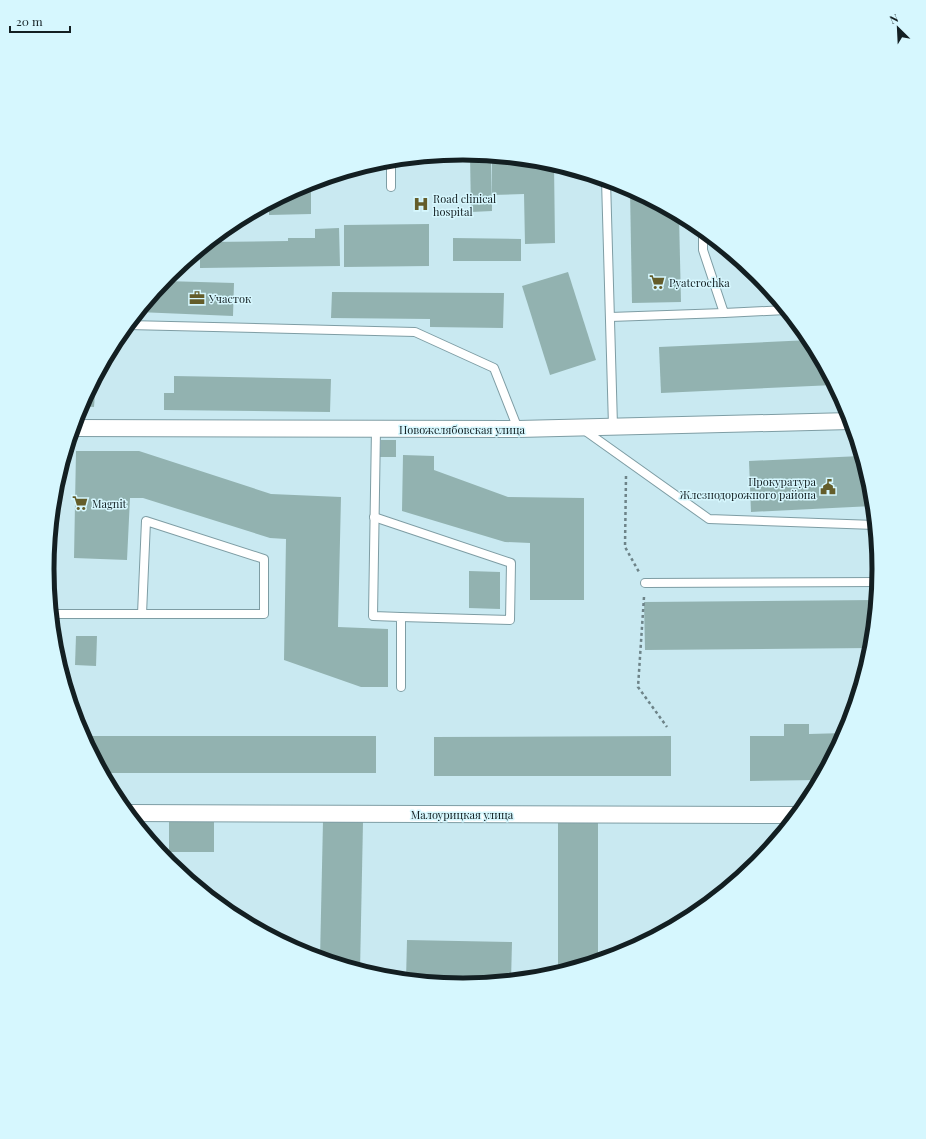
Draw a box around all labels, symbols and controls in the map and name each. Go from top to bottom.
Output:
scale bar [10,8,70,34]
north arrow [878,8,918,48]
text: N [887,10,900,27]
text: 20 m [16,13,43,29]
place label: Road clinical hospital [433,191,496,219]
hospital icon: Road clinical hospital [412,195,430,213]
supermarket icon: Pyaterochka [648,273,666,291]
place label: Pyaterochka [669,275,730,290]
office icon: Участок [188,289,206,307]
place label: Участок [208,291,252,306]
street label: Новожелябовская улица [399,422,525,437]
place label: Прокуратура Жлезнодорожного района [680,474,817,502]
public building icon: Прокуратура Жлезнодорожного района [819,478,837,496]
supermarket icon: Magnit [71,494,89,512]
place label: Magnit [92,496,127,511]
street label: Малоурицкая улица [411,807,514,822]

